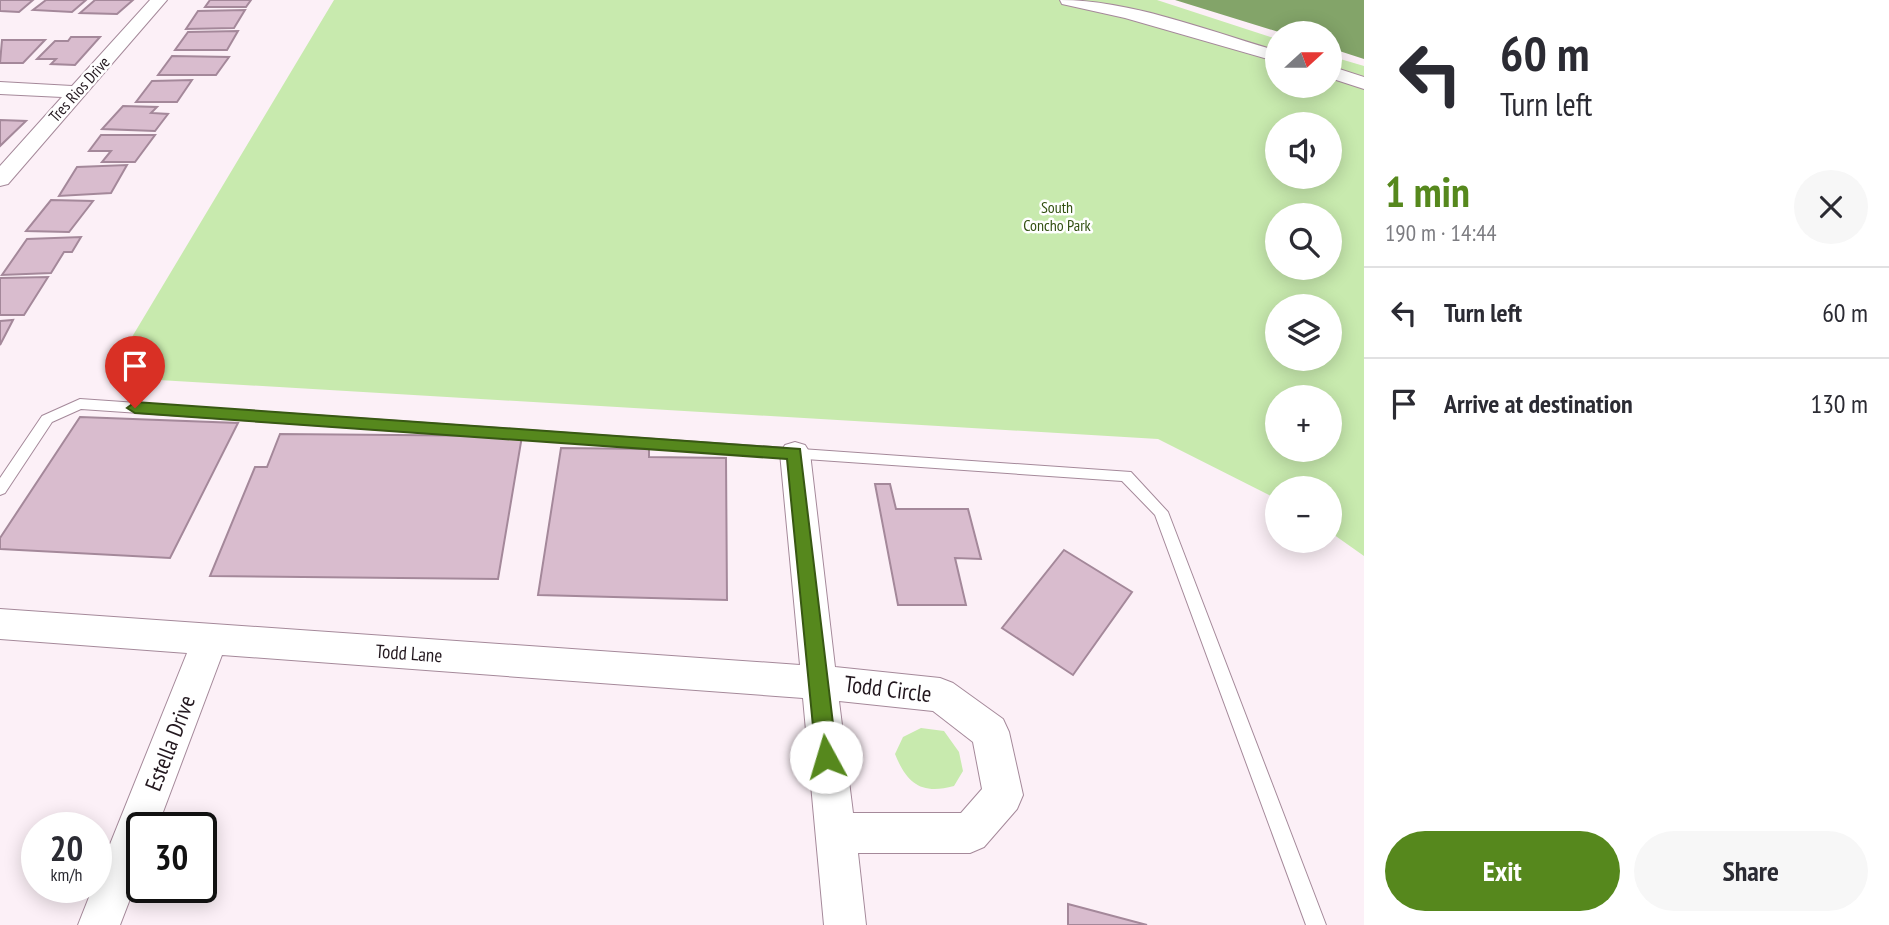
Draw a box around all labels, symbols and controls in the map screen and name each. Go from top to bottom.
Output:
north arrow [1265,21,1342,98]
map controls [1265,21,1342,553]
text: 60 m [1500,21,1589,85]
icon: left [1385,28,1476,119]
street label: Tres Rios Drive [44,52,114,126]
text: Turn left [1500,83,1592,125]
button: sound [1265,112,1342,189]
text: 1 min [1385,164,1470,219]
button: close [1794,170,1868,244]
park label: South Concho Park [1023,197,1092,235]
button: search [1265,203,1342,280]
text: 190 m · 14:44 [1385,218,1497,247]
button: layers [1265,294,1342,371]
icon: left [1385,294,1423,332]
text: Turn left [1444,296,1522,329]
text: 60 m [1822,296,1868,329]
pin [105,336,165,408]
icon: arrive [116,347,154,385]
button: + [1265,385,1342,462]
icon: arrive [1385,385,1423,423]
text: Arrive at destination [1444,387,1633,420]
text: 130 m [1810,387,1868,420]
button: − [1265,476,1342,553]
street label: Todd Lane [375,639,443,667]
street label: Todd Circle [843,669,933,708]
street label: Estella Drive [138,691,201,795]
position arrow [789,720,863,794]
speed limit sign: 30 [126,812,217,903]
text: 20 [50,825,83,871]
button: Exit [1385,831,1620,911]
button: Share [1634,831,1868,911]
text: km/h [51,863,82,886]

